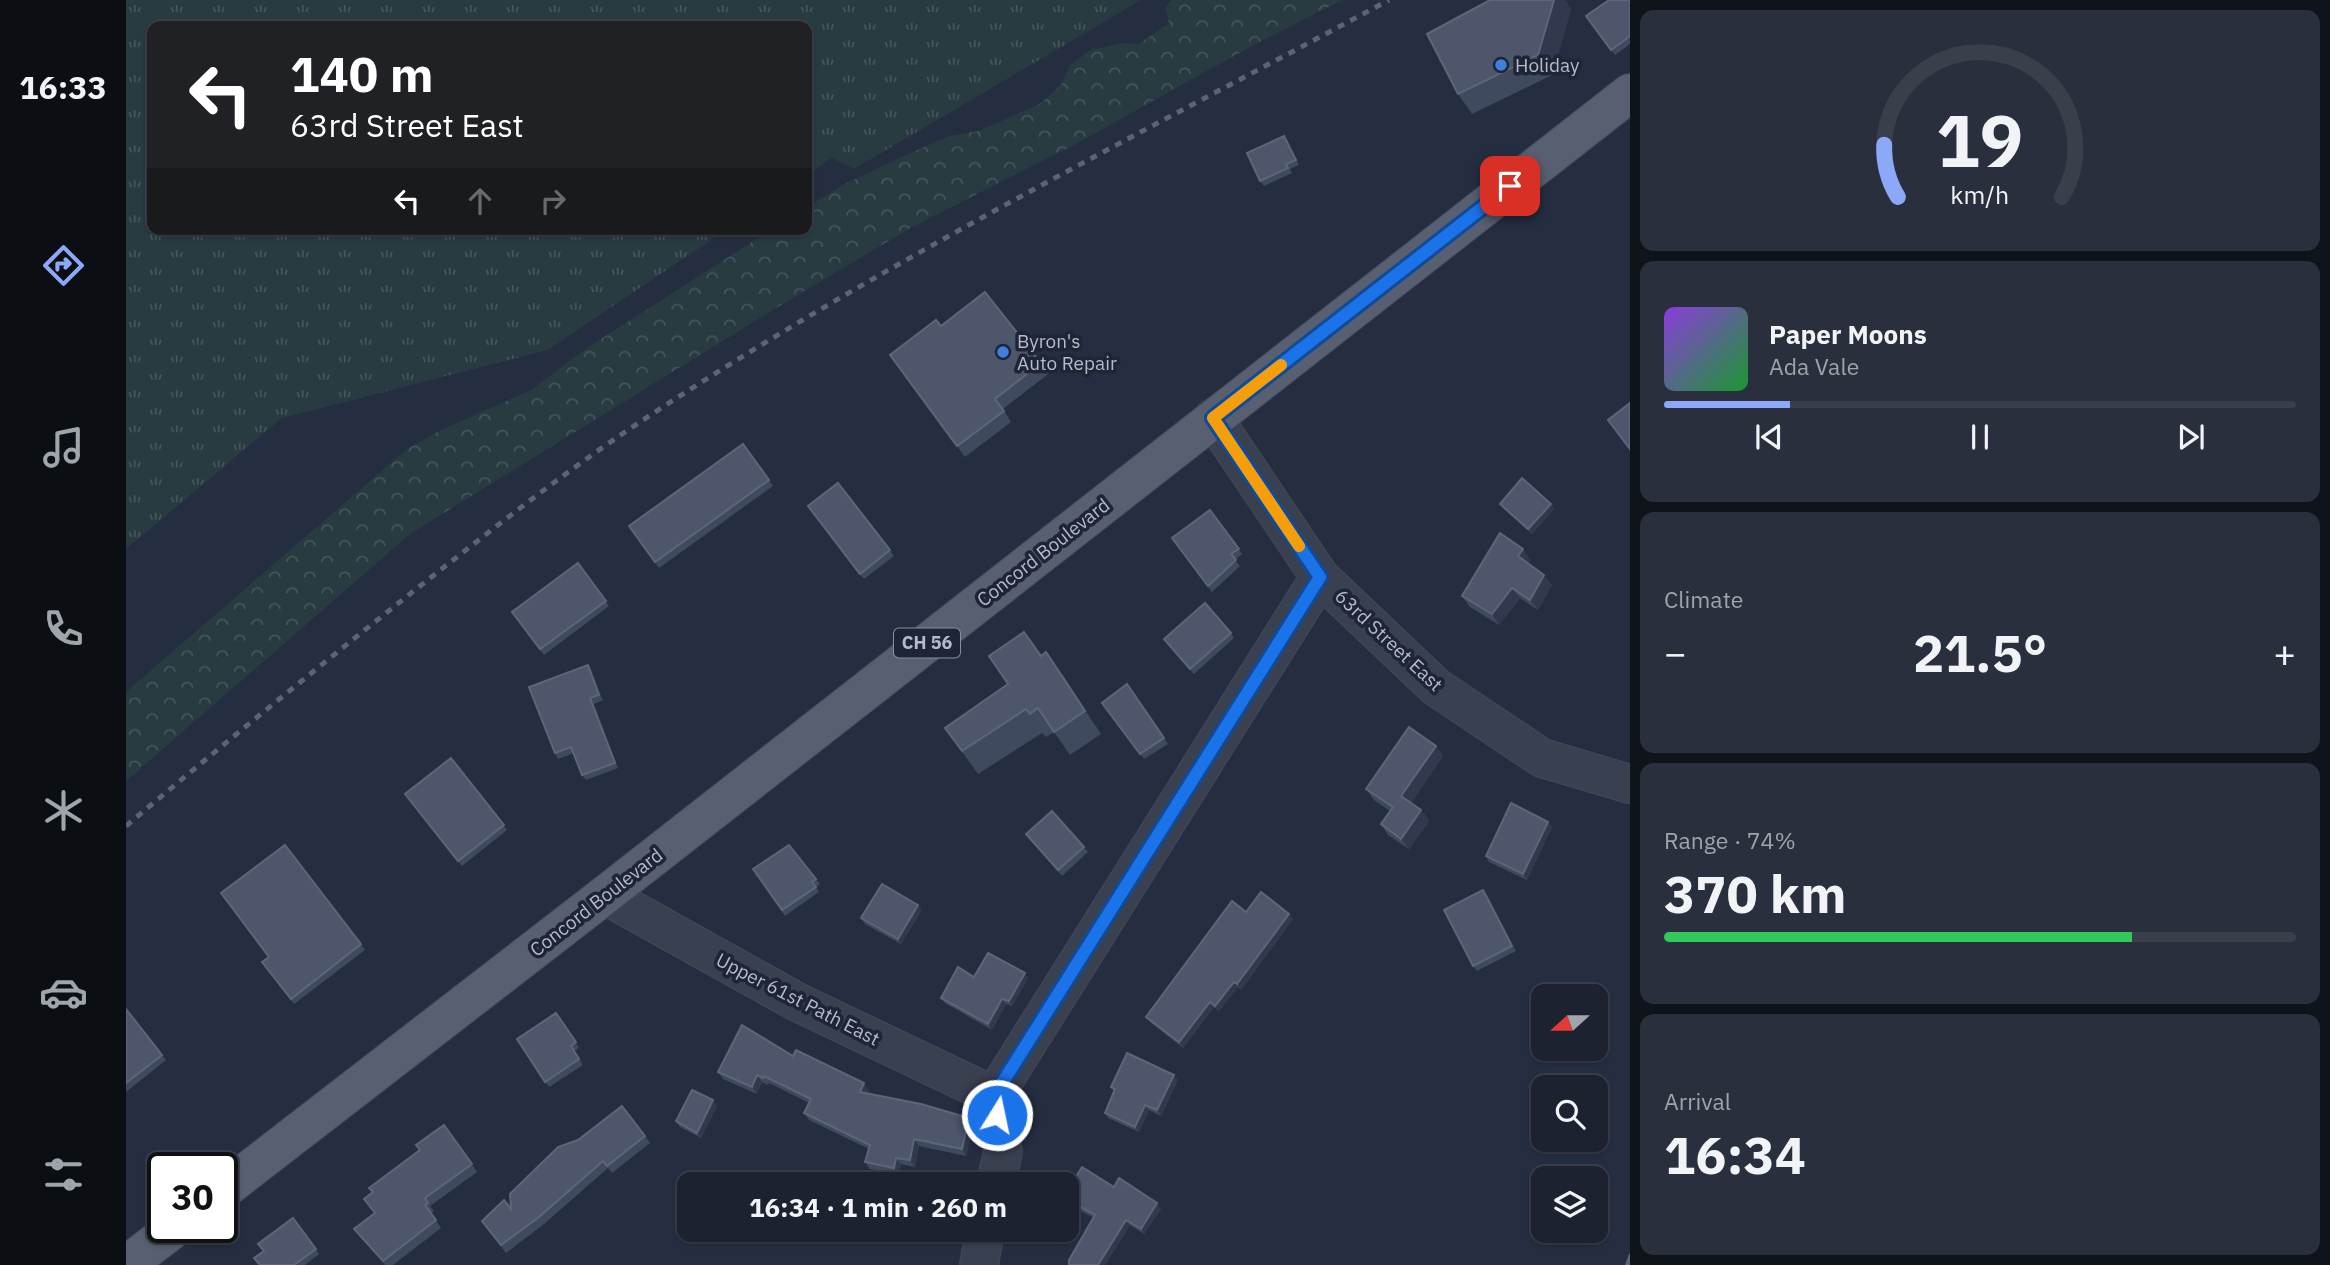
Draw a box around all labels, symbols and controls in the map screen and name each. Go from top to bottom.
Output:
text: 140 m [290,42,434,105]
icon: left [175,49,266,140]
place label: Holiday [1515,53,1580,77]
marker: Holiday [1493,57,1509,73]
text: 16:33 [19,66,107,108]
text: 19 [1936,92,2024,187]
text: 63rd Street East [290,104,524,146]
pin [1480,156,1540,216]
icon: arrive [1491,167,1529,205]
text: km/h [1951,177,2009,210]
icon: left [388,182,426,220]
icon: ahead [461,182,499,220]
icon: right [534,182,572,220]
icon: directions [39,241,88,290]
text: Paper Moons [1769,317,1927,351]
place label: Byron's Auto Repair [1017,329,1117,375]
marker: Byron's Auto Repair [995,344,1011,360]
text: Ada Vale [1769,351,1859,381]
icon: previous [1750,418,1788,456]
icon: pause [1961,418,1999,456]
icon: next [2172,418,2210,456]
icon: music [39,423,88,472]
street label: Concord Boulevard [972,493,1114,611]
street label: 63rd Street East [1330,584,1448,696]
text: Climate [1664,584,1743,614]
icon: phone [39,604,88,653]
text: 21.5° [1913,619,2047,686]
road number: CH 56 [894,628,960,658]
text: − [1664,628,1687,677]
text: + [2273,628,2296,677]
icon: climate [39,786,88,835]
text: Range · 74% [1664,825,1796,855]
street label: Concord Boulevard [525,843,667,961]
text: 370 km [1664,860,1846,927]
street label: Upper 61st Path East [712,947,884,1051]
icon: car [39,968,88,1017]
north arrow [1531,984,1608,1060]
map controls [1531,984,1608,1243]
button: search [1531,1075,1608,1152]
position arrow [960,1078,1034,1152]
text: Arrival [1664,1086,1731,1116]
text: 16:34 [1664,1121,1806,1188]
icon: filters [39,1150,88,1199]
speed limit sign: 30 [147,1152,238,1243]
button: layers [1531,1166,1608,1243]
text: 16:34 · 1 min · 260 m [749,1190,1007,1224]

